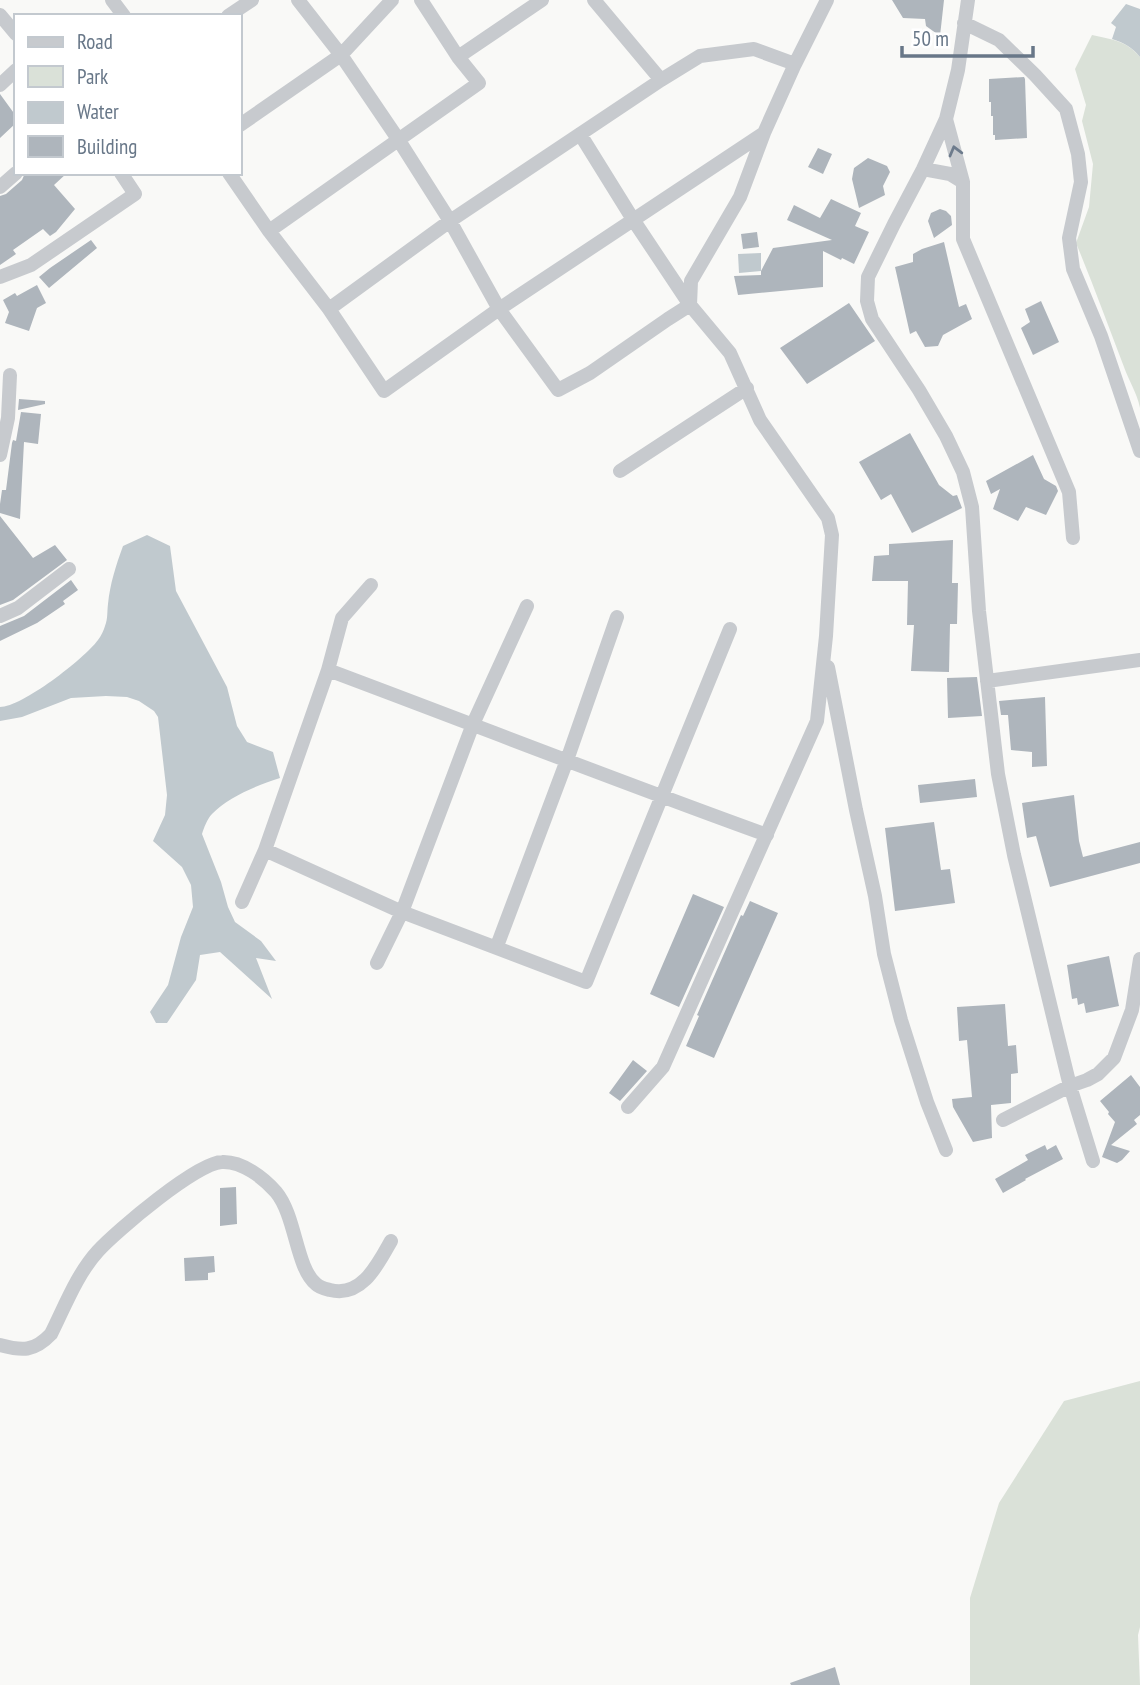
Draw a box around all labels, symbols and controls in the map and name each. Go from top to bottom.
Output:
legend [14,14,242,175]
scale bar [902,14,1033,58]
text: 50 m [912,25,949,52]
text: Road [77,28,113,55]
text: Park [77,63,108,90]
text: Water [77,98,119,125]
text: Building [77,133,137,160]
one-way arrow [949,145,963,157]

